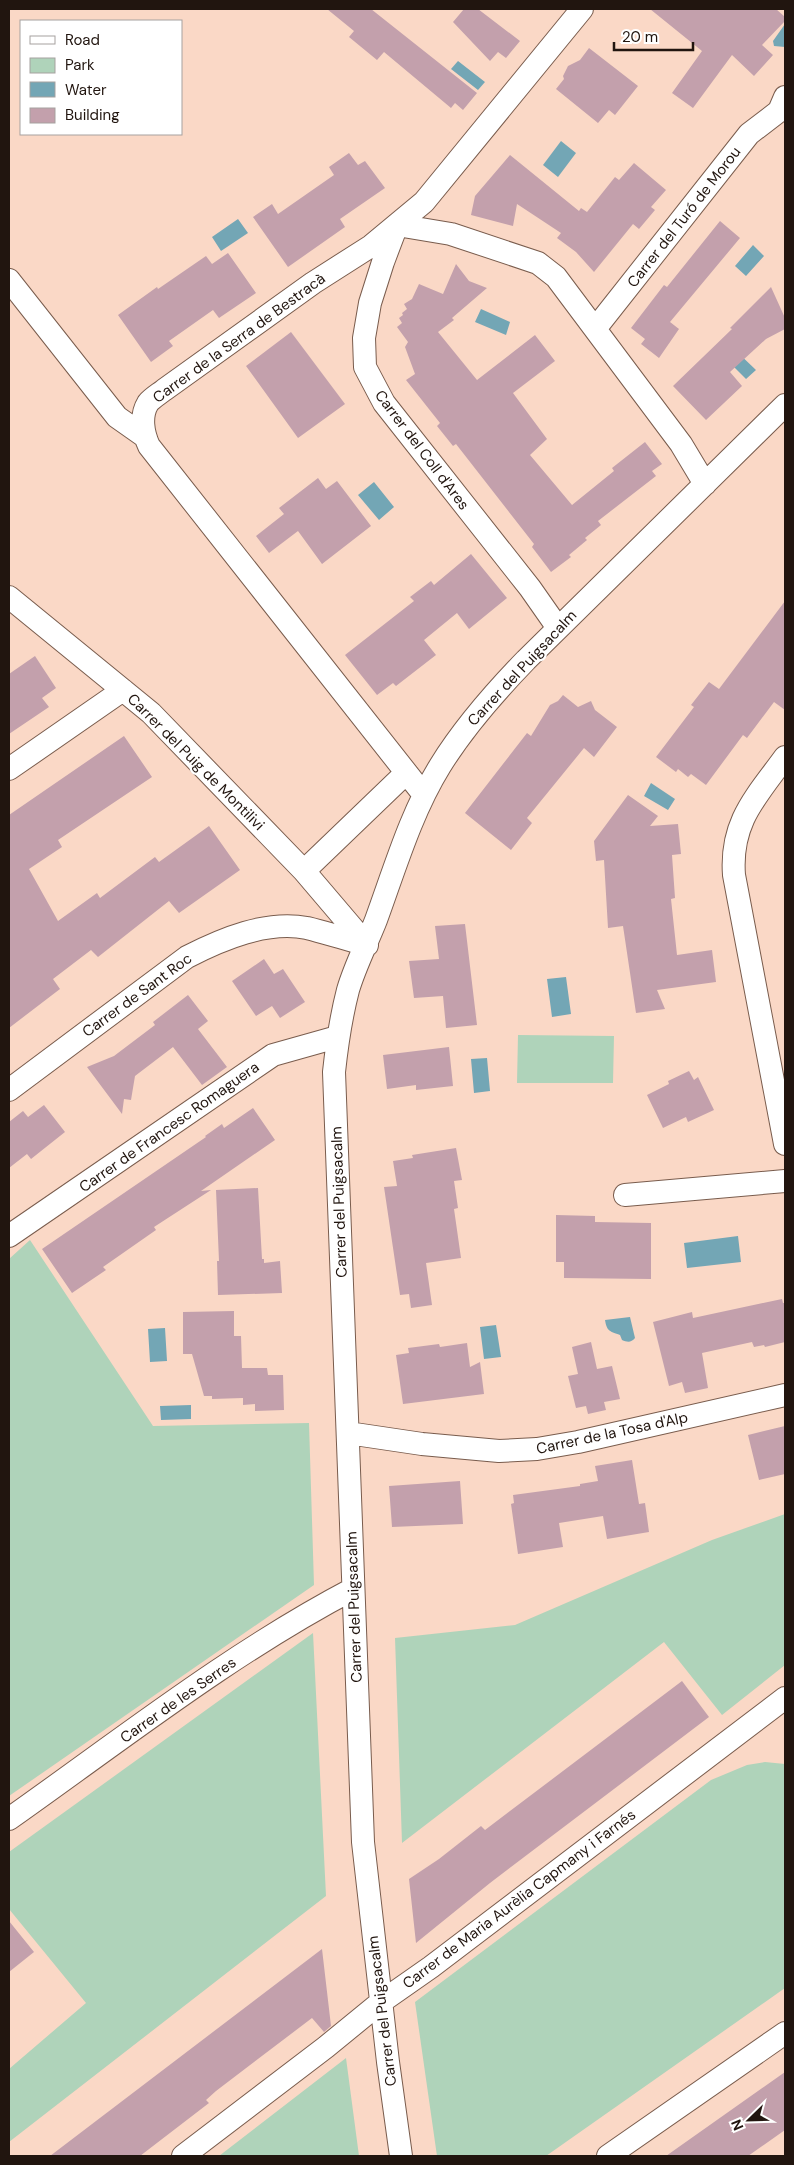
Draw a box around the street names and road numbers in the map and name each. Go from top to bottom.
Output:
street label: Carrer del Turó de Morou [623,142,745,292]
street label: Carrer de la Serra de Bestracà [149,269,329,407]
street label: Carrer del Coll d'Ares [370,386,474,514]
street label: Carrer del Puigsacalm [463,606,581,730]
street label: Carrer del Puig de Montilivi [123,689,269,835]
street label: Carrer de Sant Roc [78,948,196,1042]
street label: Carrer de Francesc Romaguera [75,1057,263,1197]
street label: Carrer del Puigsacalm [326,1126,352,1278]
street label: Carrer de la Tosa d'Alp [534,1407,690,1459]
street label: Carrer del Puigsacalm [341,1531,367,1683]
street label: Carrer de les Serres [116,1652,240,1748]
street label: Carrer de Maria Aurèlia Capmany i Farnés [398,1805,640,1993]
street label: Carrer del Puigsacalm [363,1935,401,2087]

